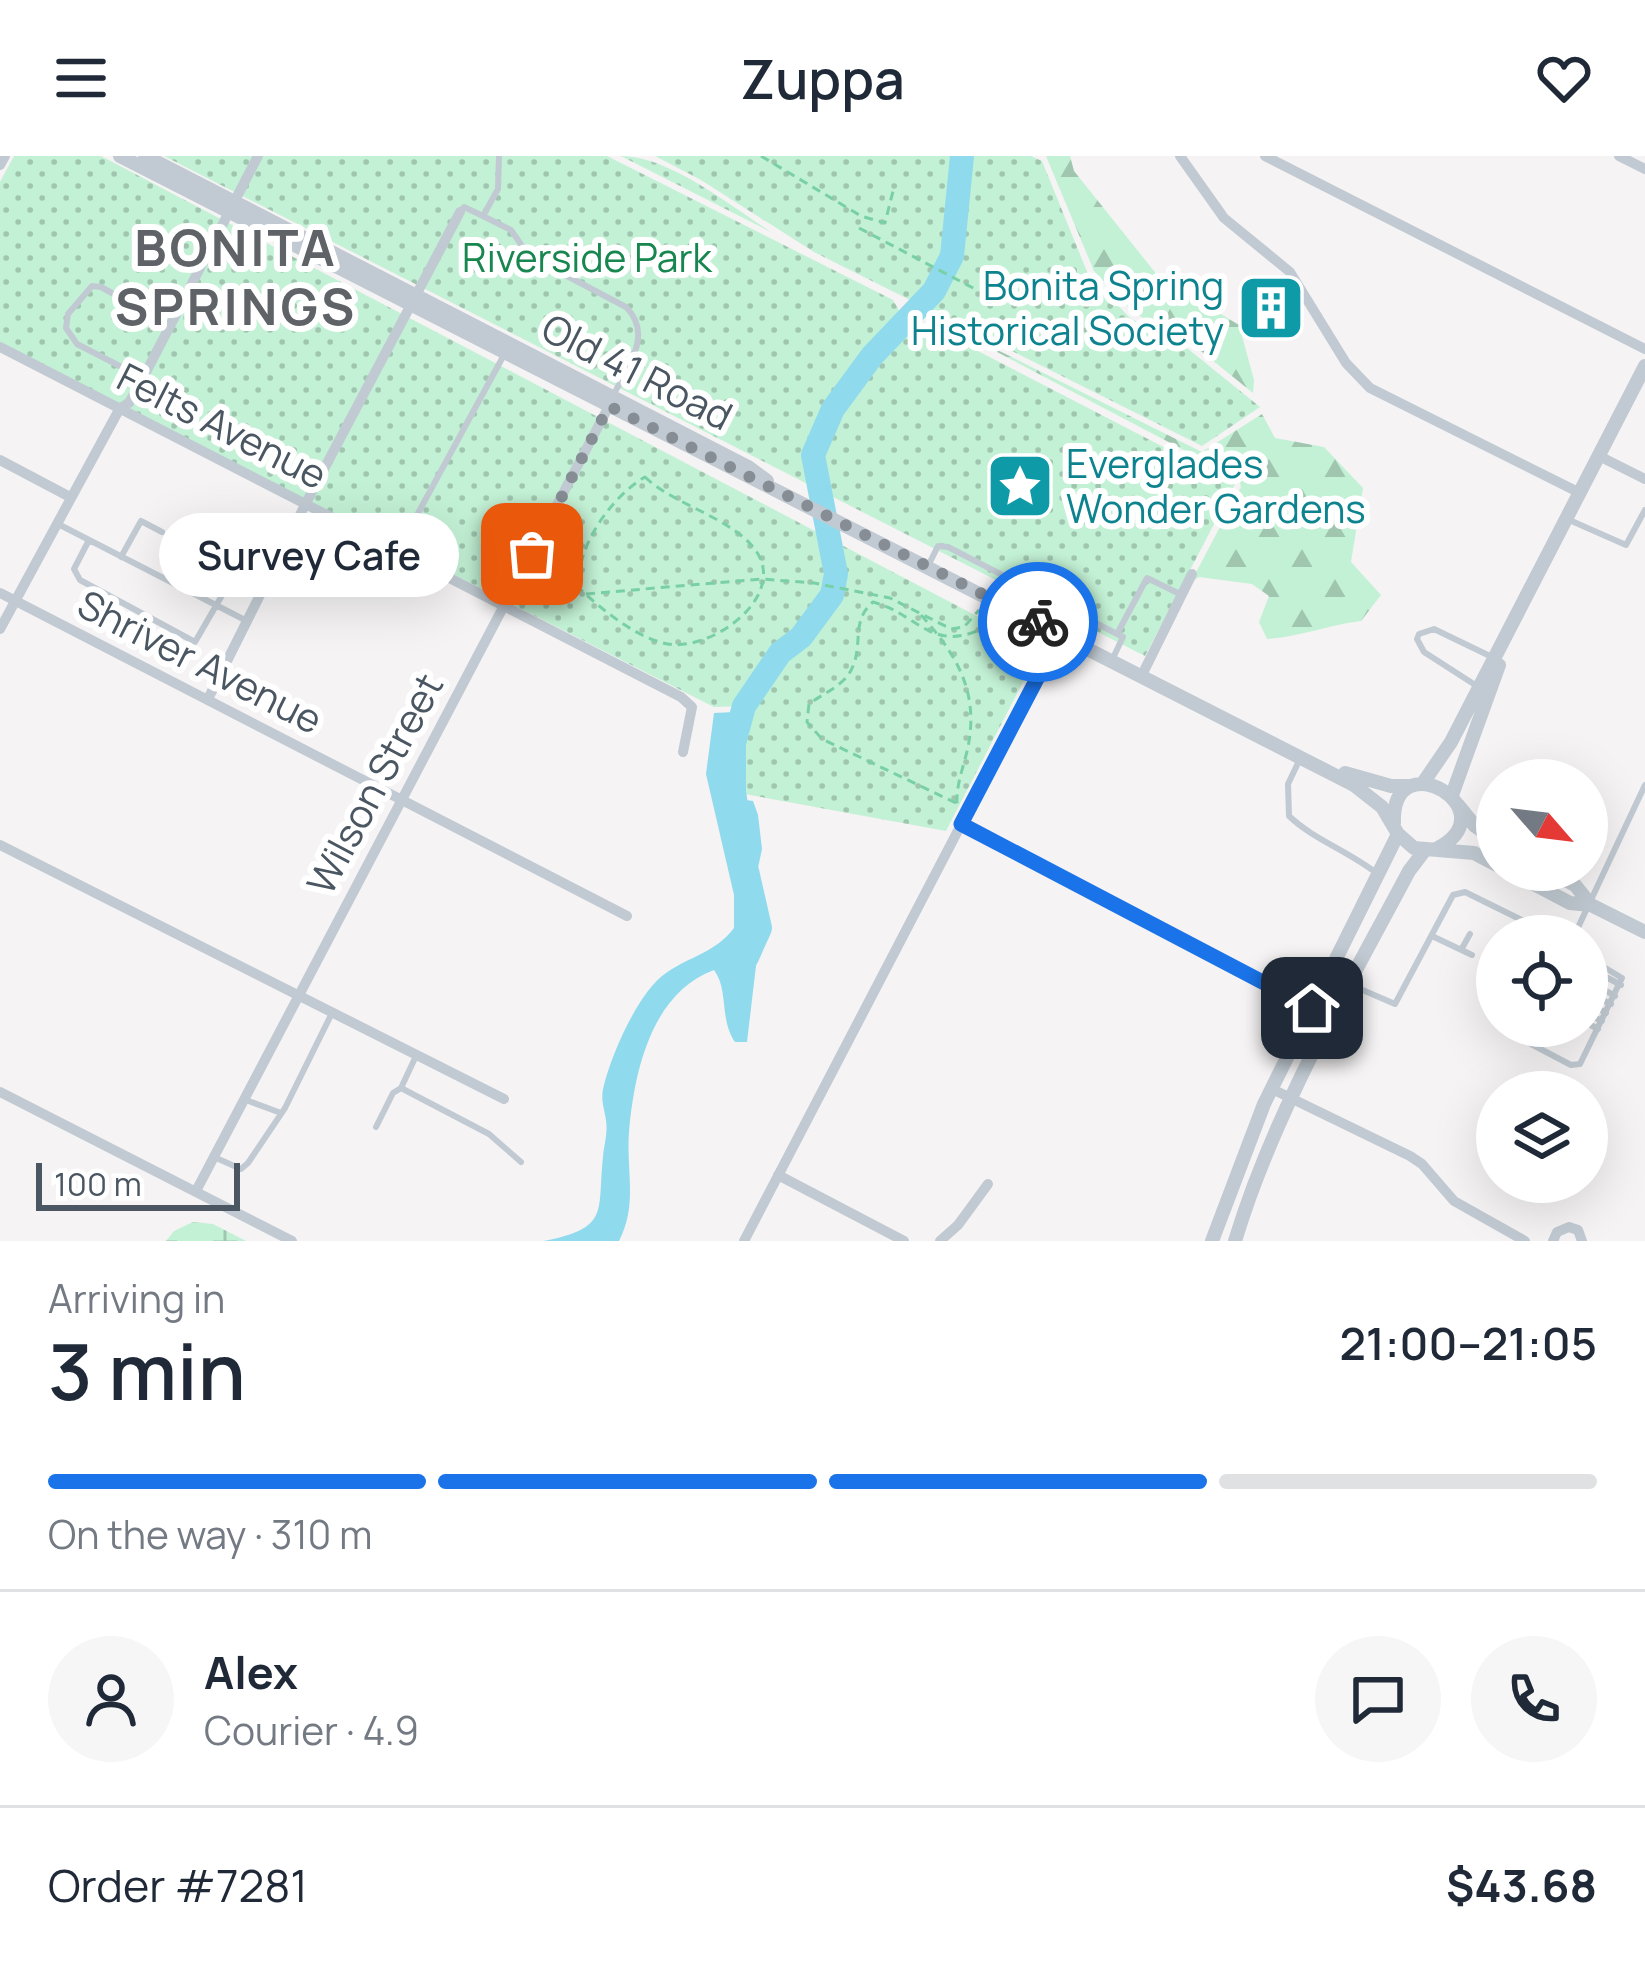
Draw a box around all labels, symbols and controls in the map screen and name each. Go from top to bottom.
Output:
text: Zuppa [740,41,905,115]
icon: menu [48,45,114,111]
icon: heart [1531,45,1597,111]
district label: BONITA SPRINGS [115,212,357,340]
park label: Riverside Park [462,230,714,284]
place label: Bonita Spring Historical Society [911,258,1224,357]
building icon: Bonita Spring Historical Society [1236,273,1306,343]
street label: Old 41 Road [533,300,742,442]
street label: Felts Avenue [108,349,336,501]
place label: Everglades Wonder Gardens [1066,436,1366,535]
place icon: Everglades Wonder Gardens [985,451,1055,521]
pin [481,503,583,605]
callout: Survey Cafe [160,512,460,596]
icon: bag [499,521,565,587]
text: Survey Cafe [197,528,421,582]
courier [978,562,1098,682]
street label: Shriver Avenue [69,576,332,746]
icon: bike [1005,589,1071,655]
street label: Wilson Street [293,664,455,903]
north arrow [1476,759,1608,891]
map controls [1476,759,1608,1203]
button: locate [1476,915,1608,1047]
pin [1261,957,1363,1059]
icon: home [1279,975,1345,1041]
button: layers [1476,1071,1608,1203]
scale bar [36,1157,240,1210]
text: 100 m [54,1161,142,1206]
text: Arriving in [48,1271,225,1325]
text: 21:00–21:05 [1339,1312,1597,1374]
text: 3 min [48,1317,246,1423]
text: On the way · 310 m [48,1507,372,1561]
button: person [48,1636,174,1762]
button: chat [1315,1636,1441,1762]
button: phone [1471,1636,1597,1762]
text: Alex [204,1641,298,1703]
text: Courier · 4.9 [204,1703,419,1757]
text: Order #7281 [48,1854,308,1916]
text: $43.68 [1446,1854,1597,1916]

